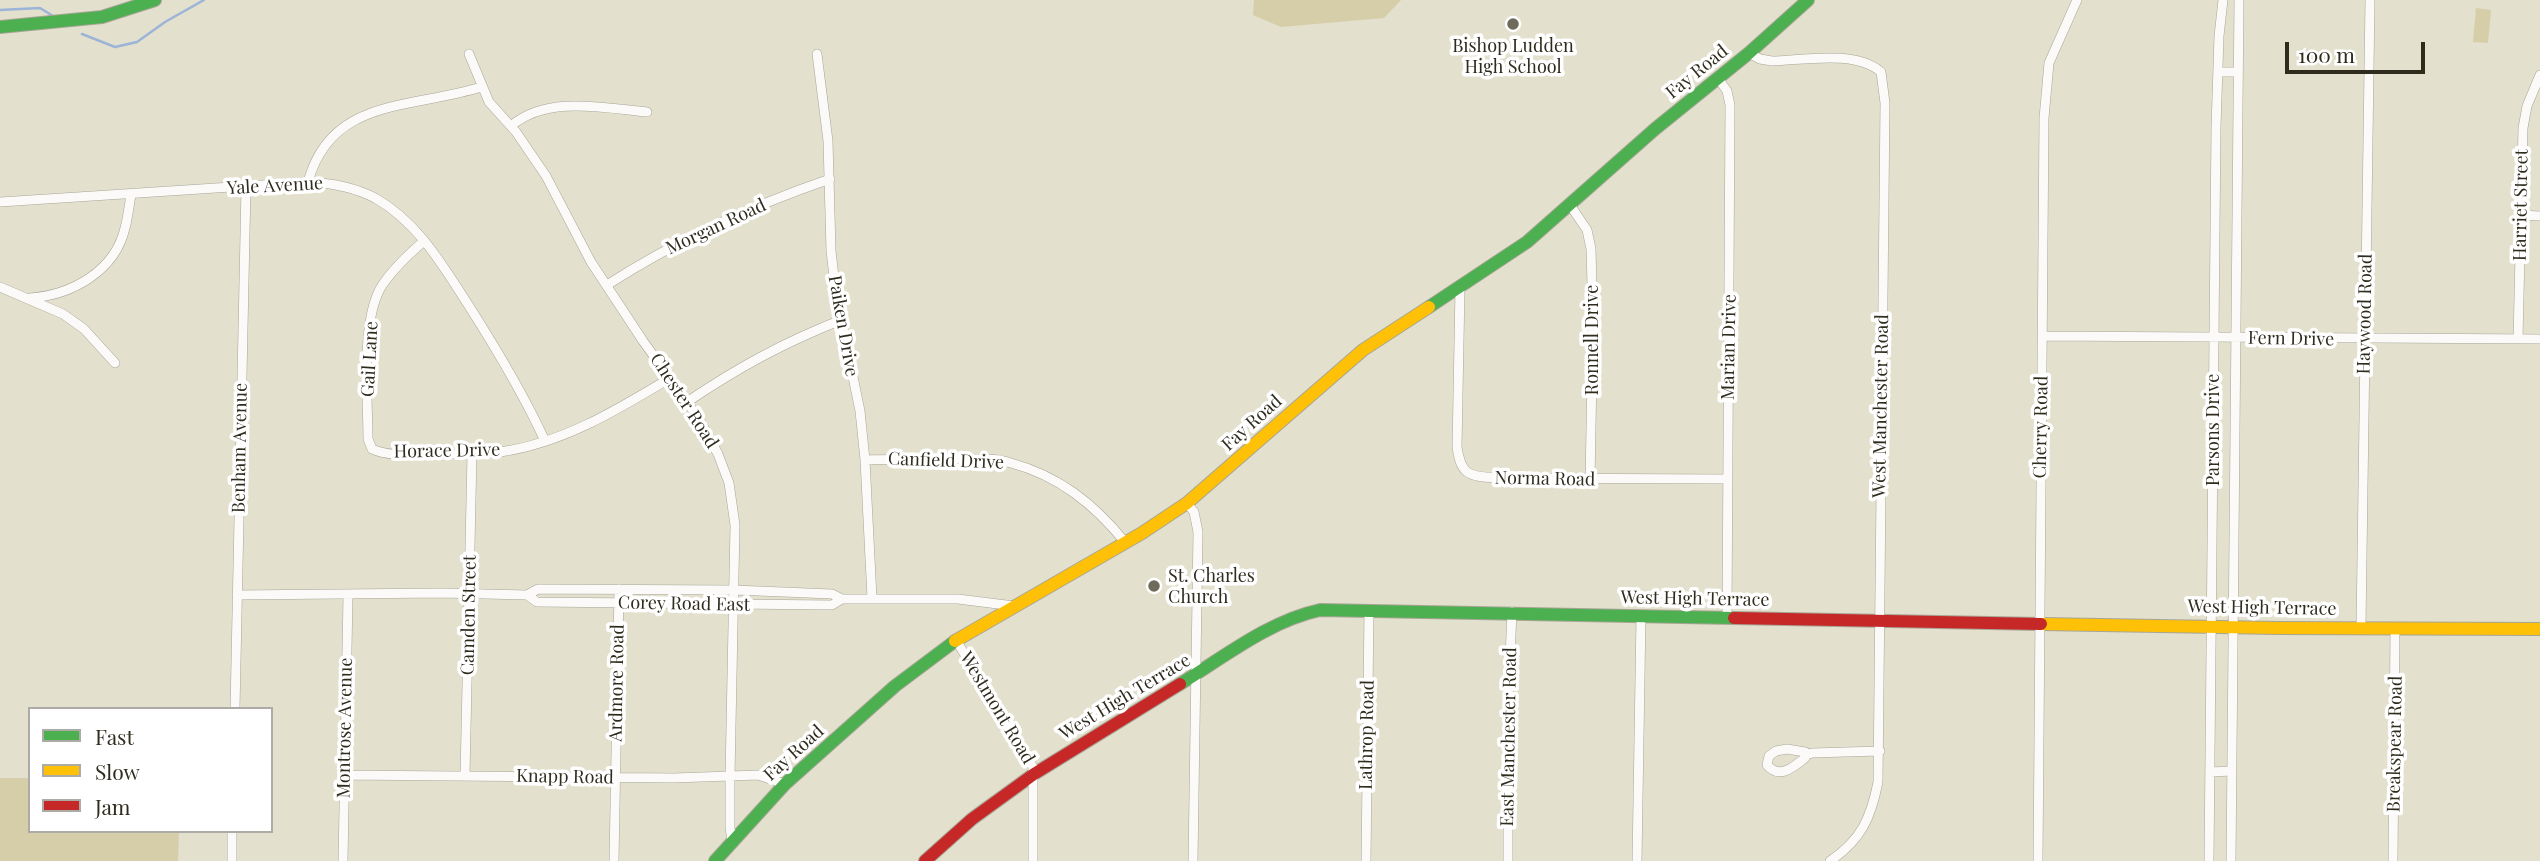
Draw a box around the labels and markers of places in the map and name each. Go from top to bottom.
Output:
marker: Bishop Ludden High School [1505,16,1521,32]
place label: Bishop Ludden High School [1452,35,1574,78]
place label: St. Charles Church [1168,565,1255,608]
marker: St. Charles Church [1146,578,1162,594]

